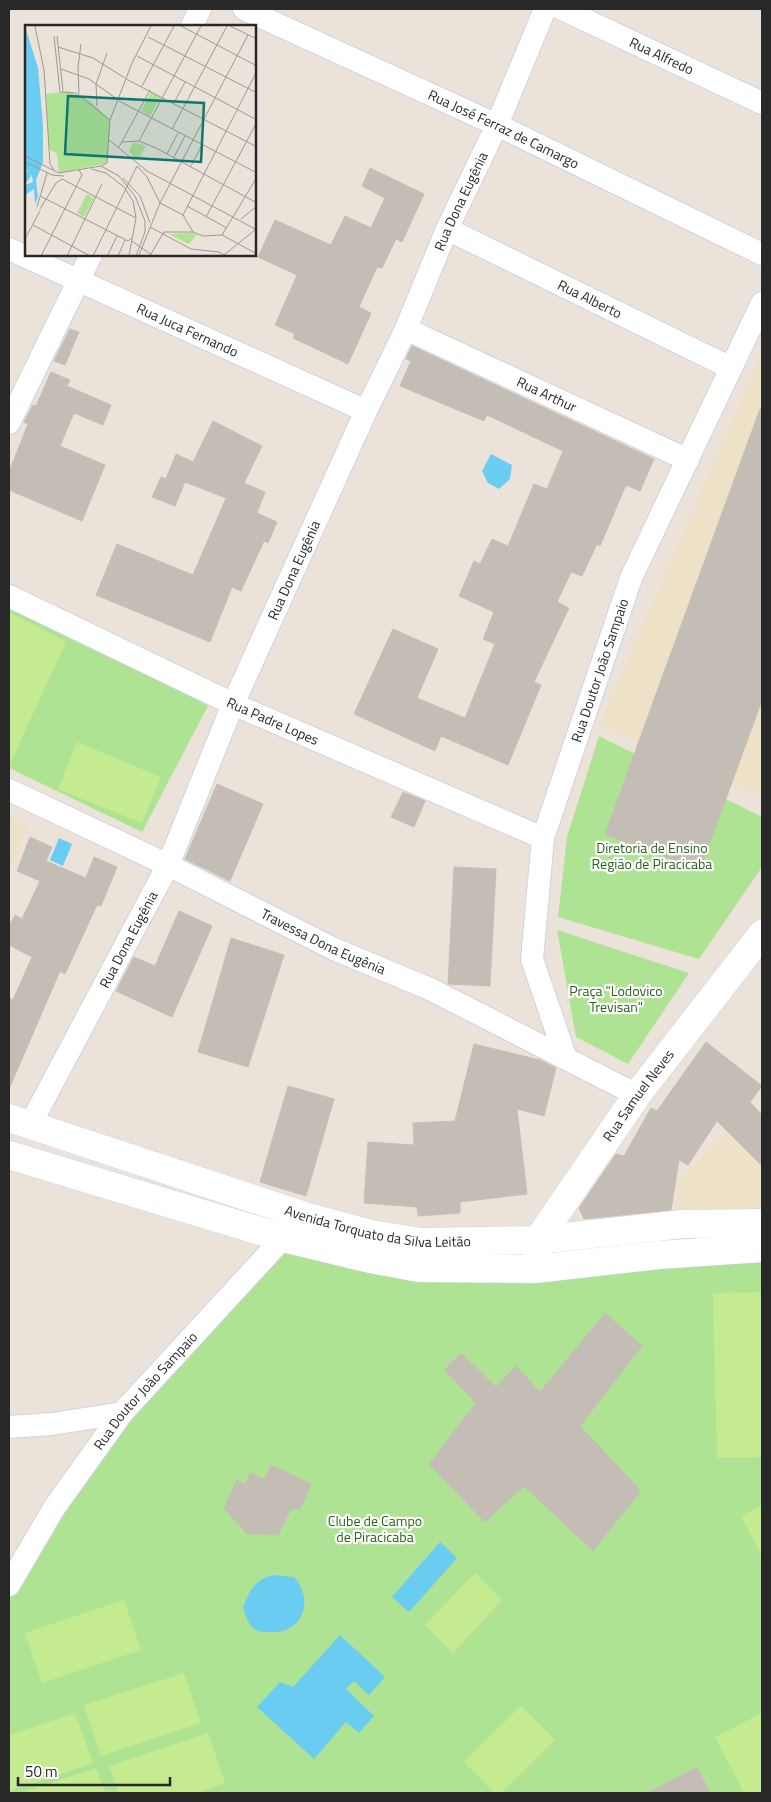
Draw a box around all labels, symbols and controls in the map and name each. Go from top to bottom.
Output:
inset map [25,25,256,256]
street label: Rua Alfredo [626,31,697,80]
street label: Rua José Ferraz de Camargo [425,84,583,173]
street label: Rua Dona Eugênia [428,148,493,254]
street label: Rua Alberto [554,274,626,323]
street label: Rua Juca Fernando [133,297,242,362]
street label: Rua Arthur [513,371,580,417]
street label: Rua Dona Eugênia [262,517,325,623]
street label: Rua Doutor João Sampaio [565,596,633,745]
street label: Rua Padre Lopes [223,691,322,750]
park label: Diretoria de Ensino Região de Piracicaba [592,837,712,874]
street label: Rua Dona Eugênia [94,887,162,992]
street label: Travessa Dona Eugênia [257,903,389,979]
park label: Praça "Lodovico Trevisan" [569,980,663,1017]
street label: Rua Samuel Neves [597,1045,679,1146]
street label: Avenida Torquato da Silva Leitão [282,1199,471,1252]
street label: Rua Doutor João Sampaio [88,1327,202,1454]
park label: Clube de Campo de Piracicaba [328,1510,422,1547]
scale bar [18,1754,170,1786]
text: 50 m [25,1760,58,1783]

